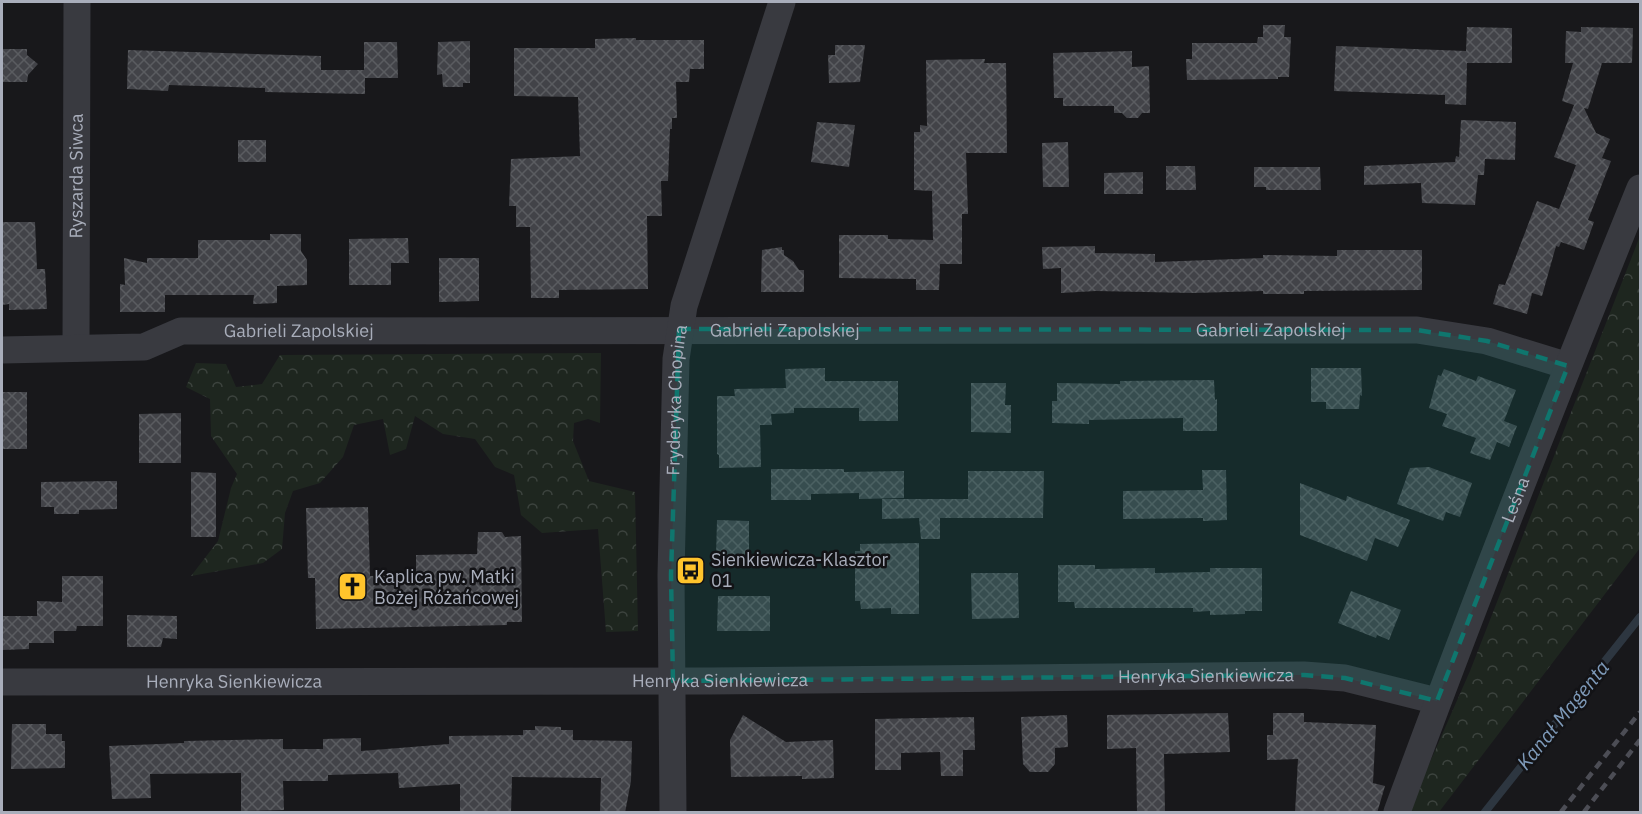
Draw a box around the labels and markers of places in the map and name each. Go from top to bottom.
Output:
place label: Sienkiewicza-Klasztor 01 [711,548,888,592]
bus stop icon: Sienkiewicza-Klasztor 01 [674,554,706,586]
place label: Kaplica pw. Matki Bożej Różańcowej [374,565,519,609]
church icon: Kaplica pw. Matki Bożej Różańcowej [337,571,369,603]

